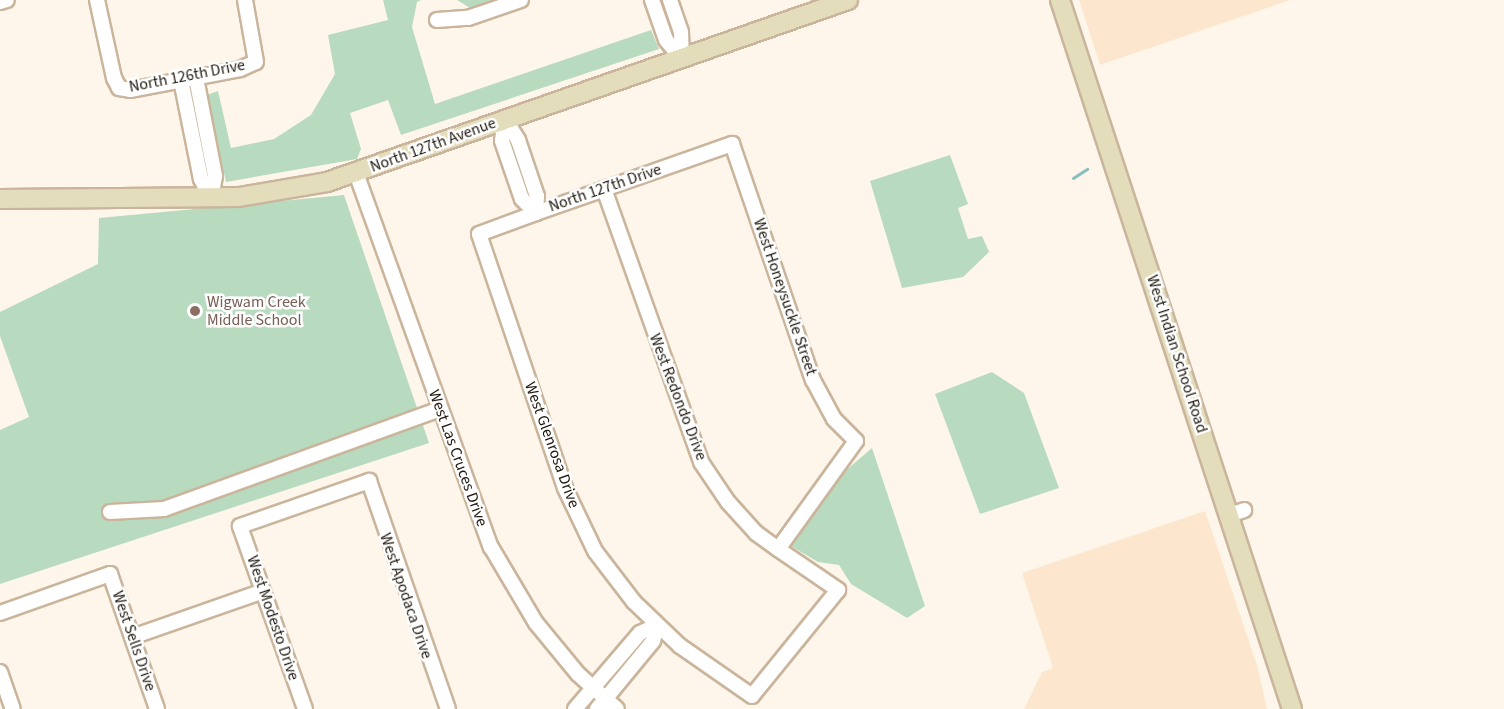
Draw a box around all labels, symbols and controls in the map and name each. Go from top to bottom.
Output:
street label: North 126th Drive [127,55,247,97]
street label: North 127th Avenue [368,113,498,177]
street label: North 127th Drive [546,160,664,216]
street label: West Honeysuckle Street [749,216,821,378]
street label: West Indian School Road [1142,273,1212,435]
place label: Wigwam Creek Middle School [207,292,306,330]
marker: Wigwam Creek Middle School [188,304,202,318]
street label: West Redondo Drive [645,331,711,463]
street label: West Glenrosa Drive [520,379,584,511]
street label: West Las Cruces Drive [424,387,492,529]
street label: West Apodaca Drive [375,531,437,661]
street label: West Modesto Drive [243,553,303,683]
street label: West Sells Drive [108,588,160,694]

